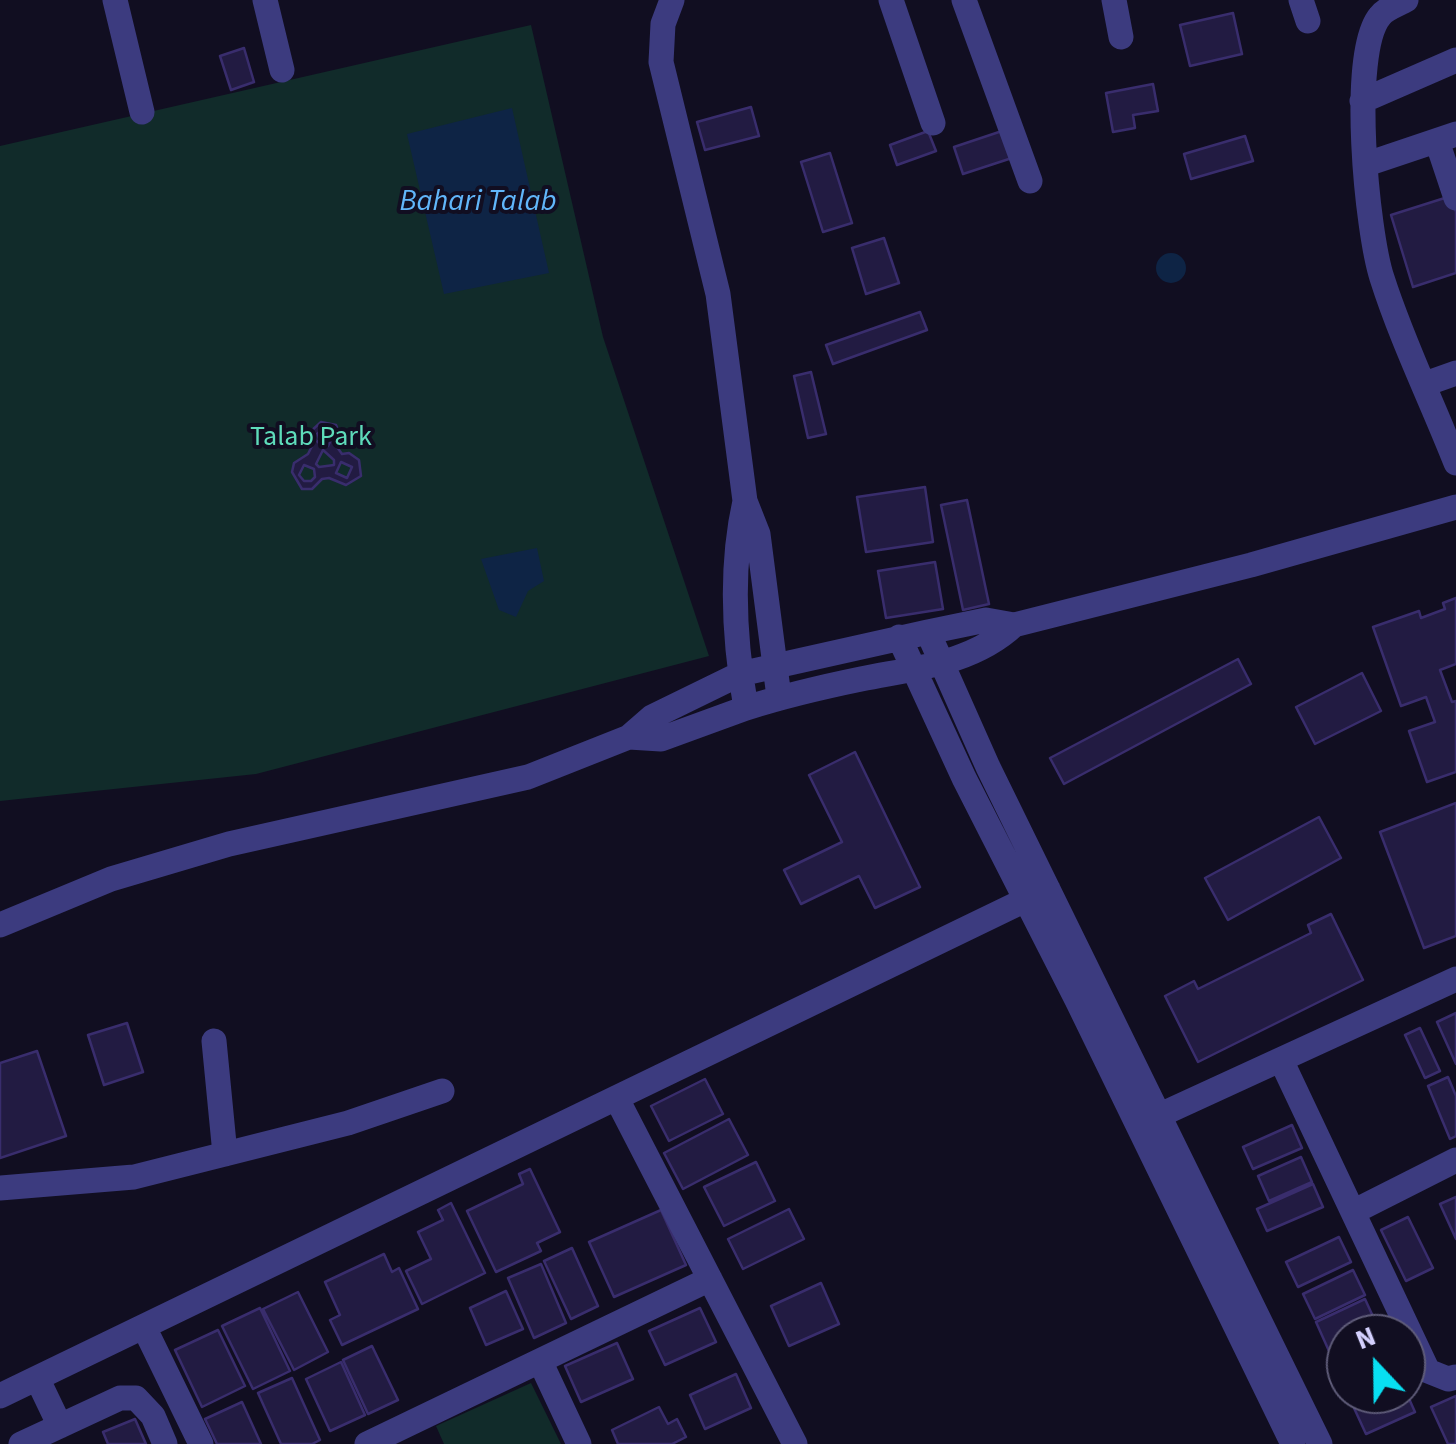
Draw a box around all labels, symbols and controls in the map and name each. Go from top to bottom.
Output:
water label: Bahari Talab [399,185,557,221]
park label: Talab Park [250,422,372,456]
north arrow [1326,1314,1426,1414]
text: N [1349,1316,1382,1360]

